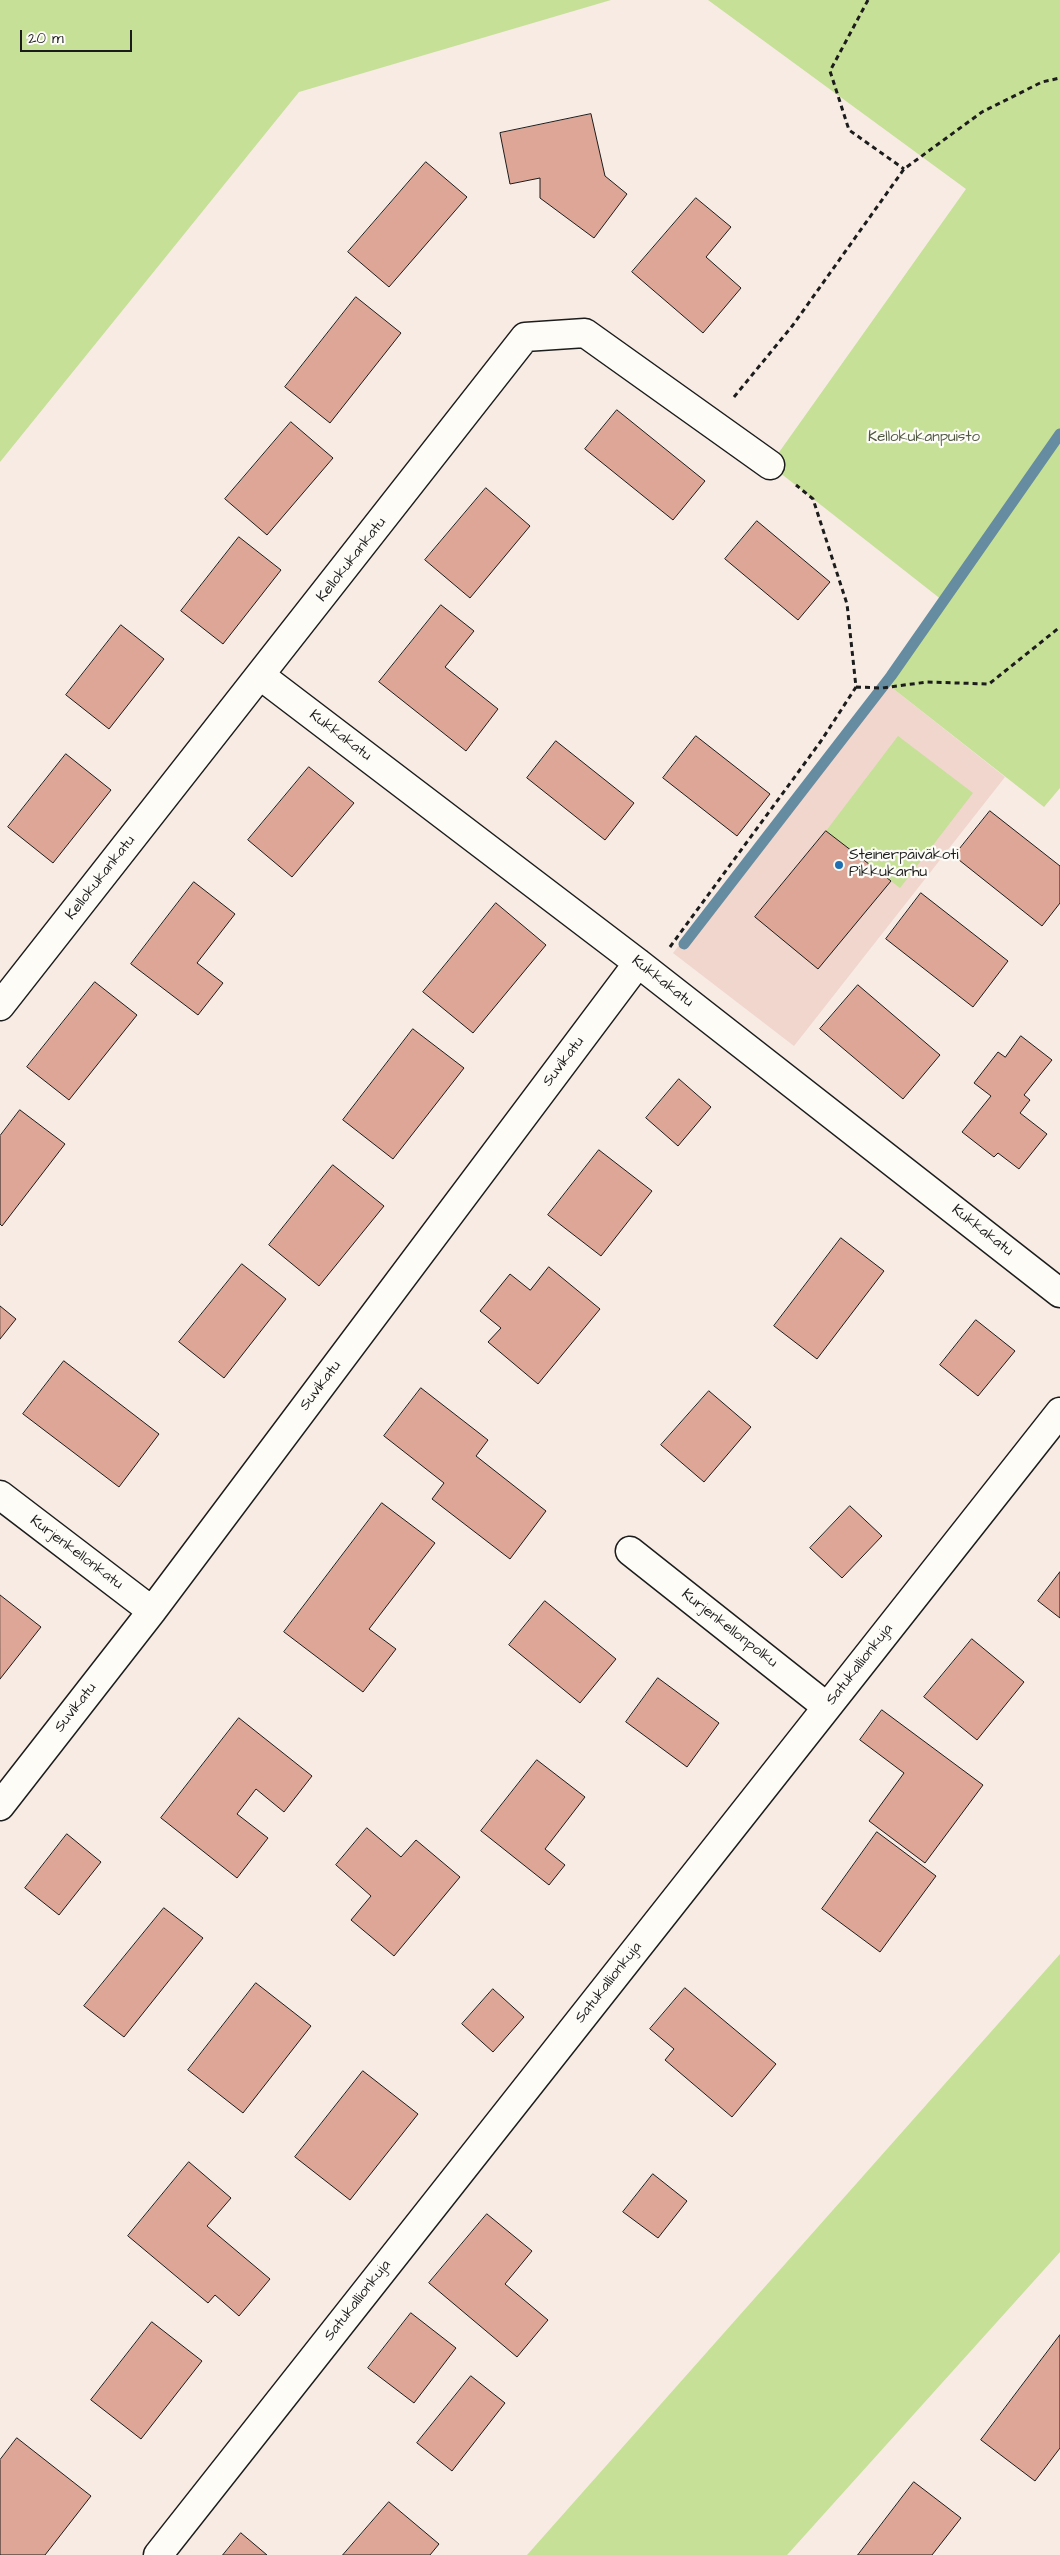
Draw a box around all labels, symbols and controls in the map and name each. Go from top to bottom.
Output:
scale bar [22,20,135,52]
text: 20 m [28,28,64,49]
park label: Kellokukanpuisto [868,429,980,447]
street label: Kellokukankatu [313,514,391,606]
street label: Kukkakatu [305,707,375,765]
street label: Kellokukankatu [62,832,140,924]
place label: Steinerpäiväkoti Pikkukarhu [849,847,959,882]
marker: Steinerpäiväkoti Pikkukarhu [833,859,845,871]
street label: Kukkakatu [628,952,696,1012]
street label: Suvikatu [539,1033,589,1091]
street label: Kukkakatu [948,1201,1016,1261]
street label: Suvikatu [296,1357,346,1415]
street label: Kurjenkellonkatu [26,1512,126,1594]
street label: Kurjenkellonpolku [677,1586,781,1672]
street label: Satukallionkuja [823,1621,897,1709]
street label: Suvikatu [51,1680,101,1736]
street label: Satukallionkuja [572,1939,646,2027]
street label: Satukallionkuja [321,2257,395,2345]

